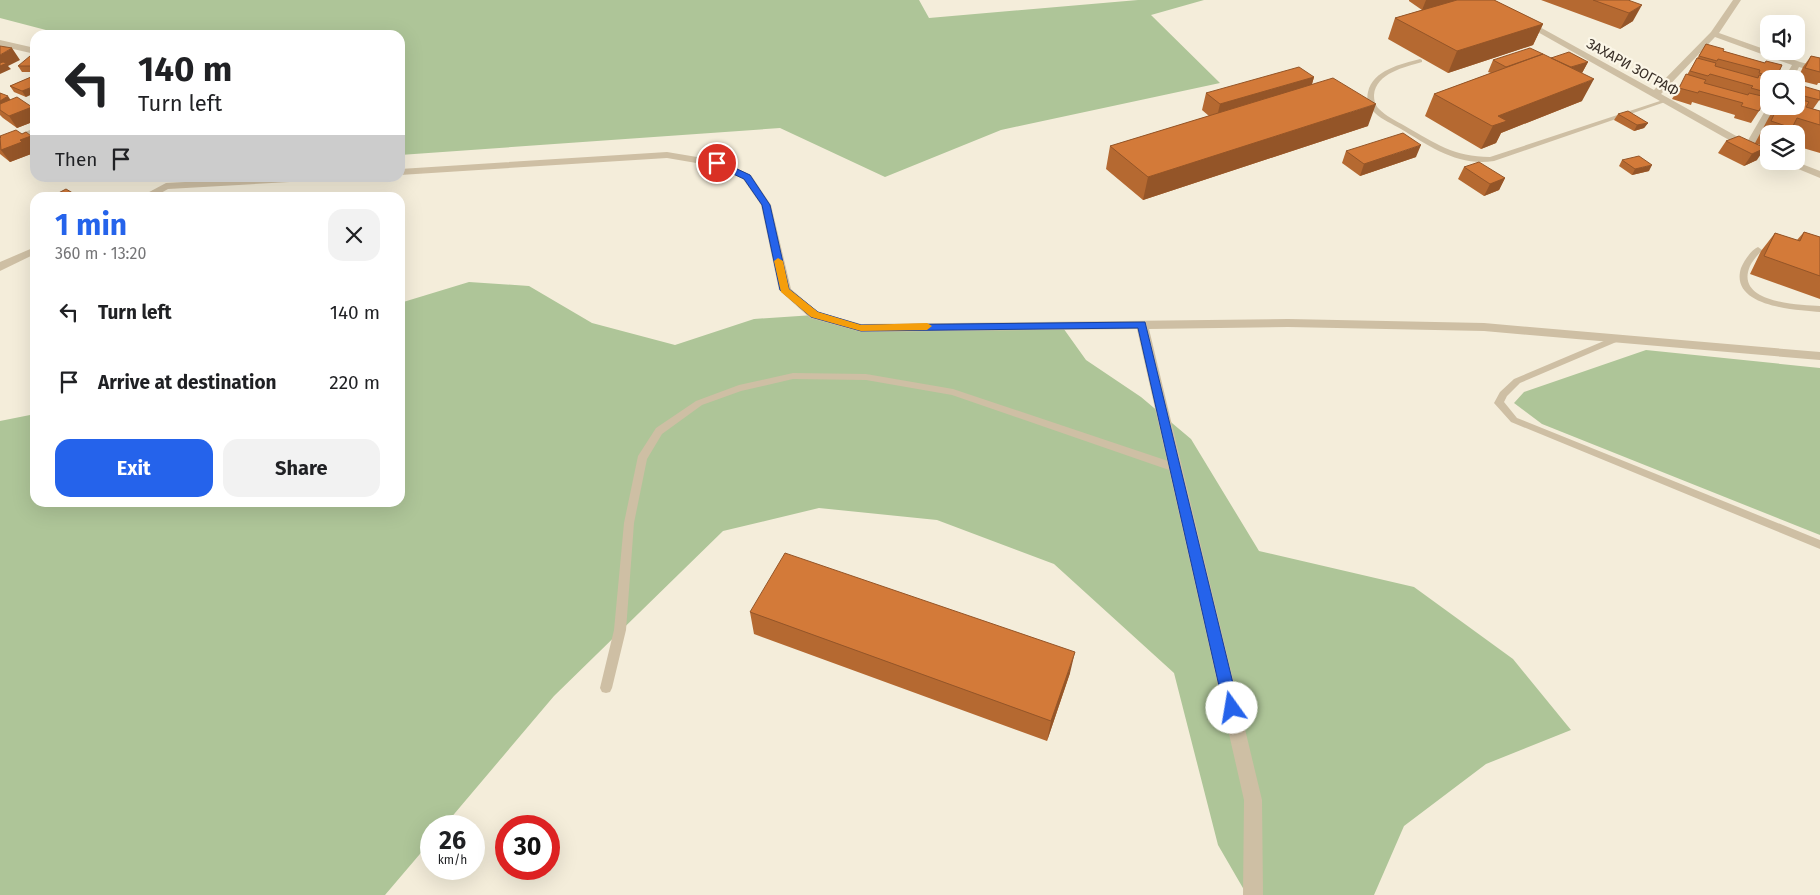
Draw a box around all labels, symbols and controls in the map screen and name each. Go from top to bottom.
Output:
map controls [1760,15,1805,170]
button: sound [1760,15,1805,60]
street label: ЗАХАРИ ЗОГРАФ [1584,35,1682,100]
text: 140 m [138,48,232,90]
icon: left [55,50,120,115]
button: search [1760,70,1805,115]
text: Turn left [138,90,222,117]
button: layers [1760,125,1805,170]
pin [696,142,738,184]
icon: arrive [107,145,135,173]
text: Then [55,148,97,171]
icon: arrive [703,149,731,177]
text: 1 min [55,207,127,243]
button: close [328,209,380,261]
text: 360 m · 13:20 [55,244,146,263]
icon: left [55,298,83,326]
text: Turn left [98,301,172,324]
text: 140 m [330,301,380,324]
icon: arrive [55,368,83,396]
text: Arrive at destination [98,371,277,394]
text: 220 m [329,371,380,394]
button: Exit [55,439,213,497]
button: Share [223,439,380,497]
position arrow [1205,681,1257,733]
speed limit sign: 30 [495,815,560,880]
text: 26 [439,826,466,856]
text: km/h [438,853,467,867]

